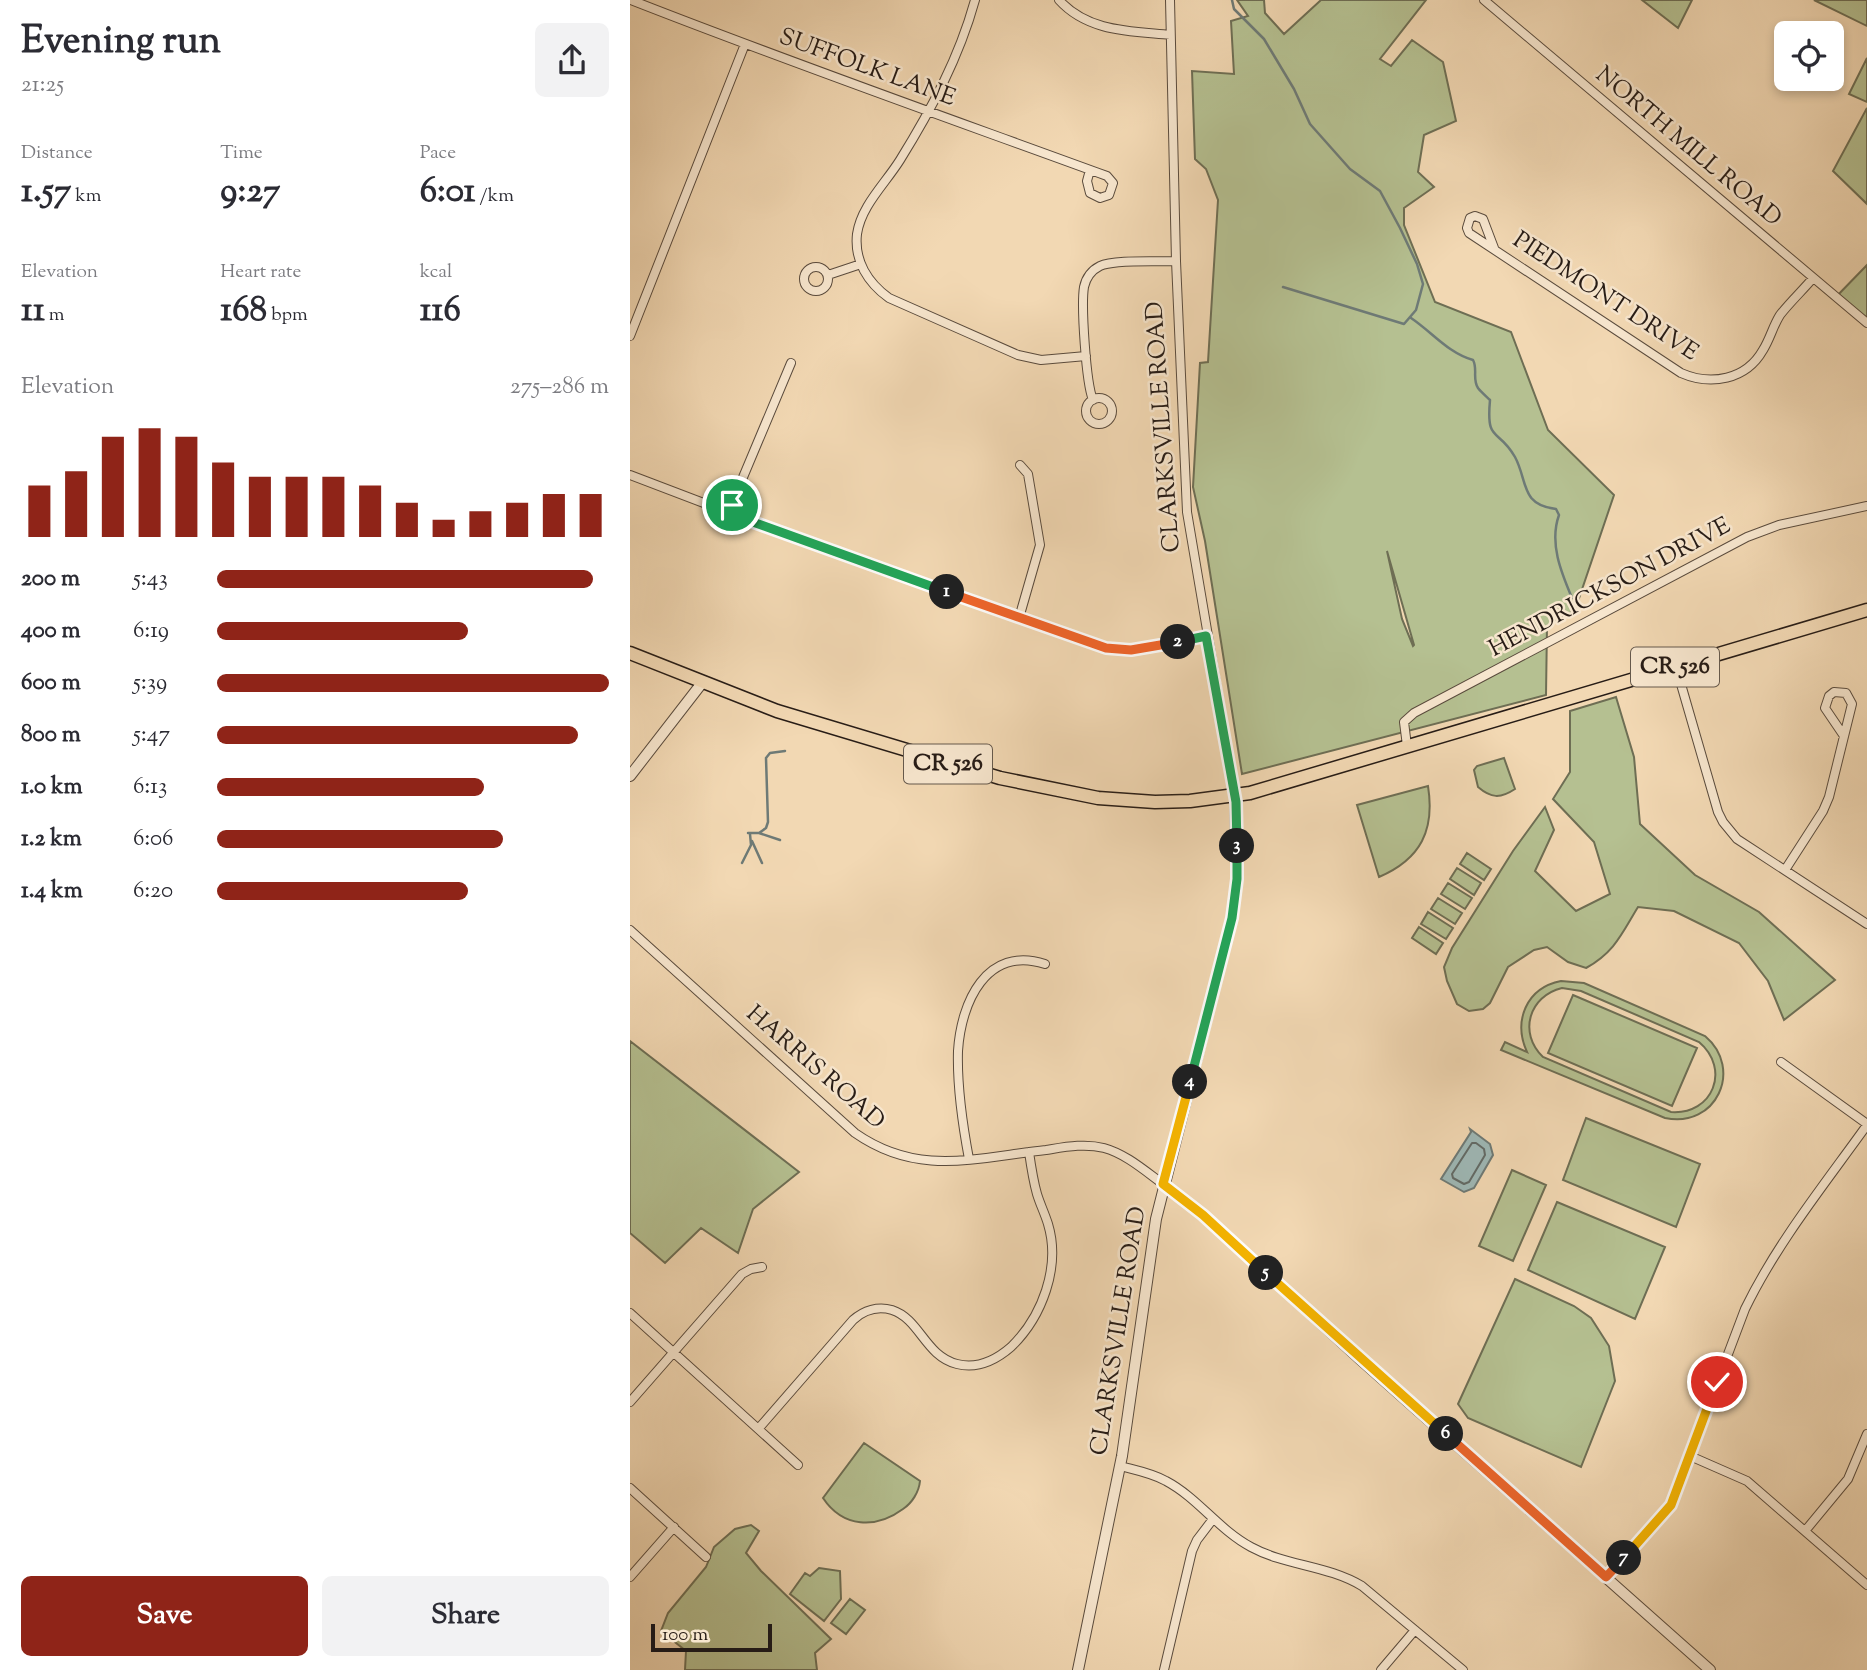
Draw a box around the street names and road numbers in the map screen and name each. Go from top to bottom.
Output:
street label: SUFFOLK LANE [774,20,960,116]
street label: NORTH MILL ROAD [1587,59,1789,235]
street label: PIEDMONT DRIVE [1505,224,1705,370]
street label: CLARKSVILLE ROAD [1138,300,1190,554]
street label: HENDRICKSON DRIVE [1483,509,1738,666]
road number: CR 526 [1631,648,1719,687]
road number: CR 526 [904,744,992,784]
street label: HARRIS ROAD [738,998,892,1138]
street label: CLARKSVILLE ROAD [1083,1204,1155,1458]

